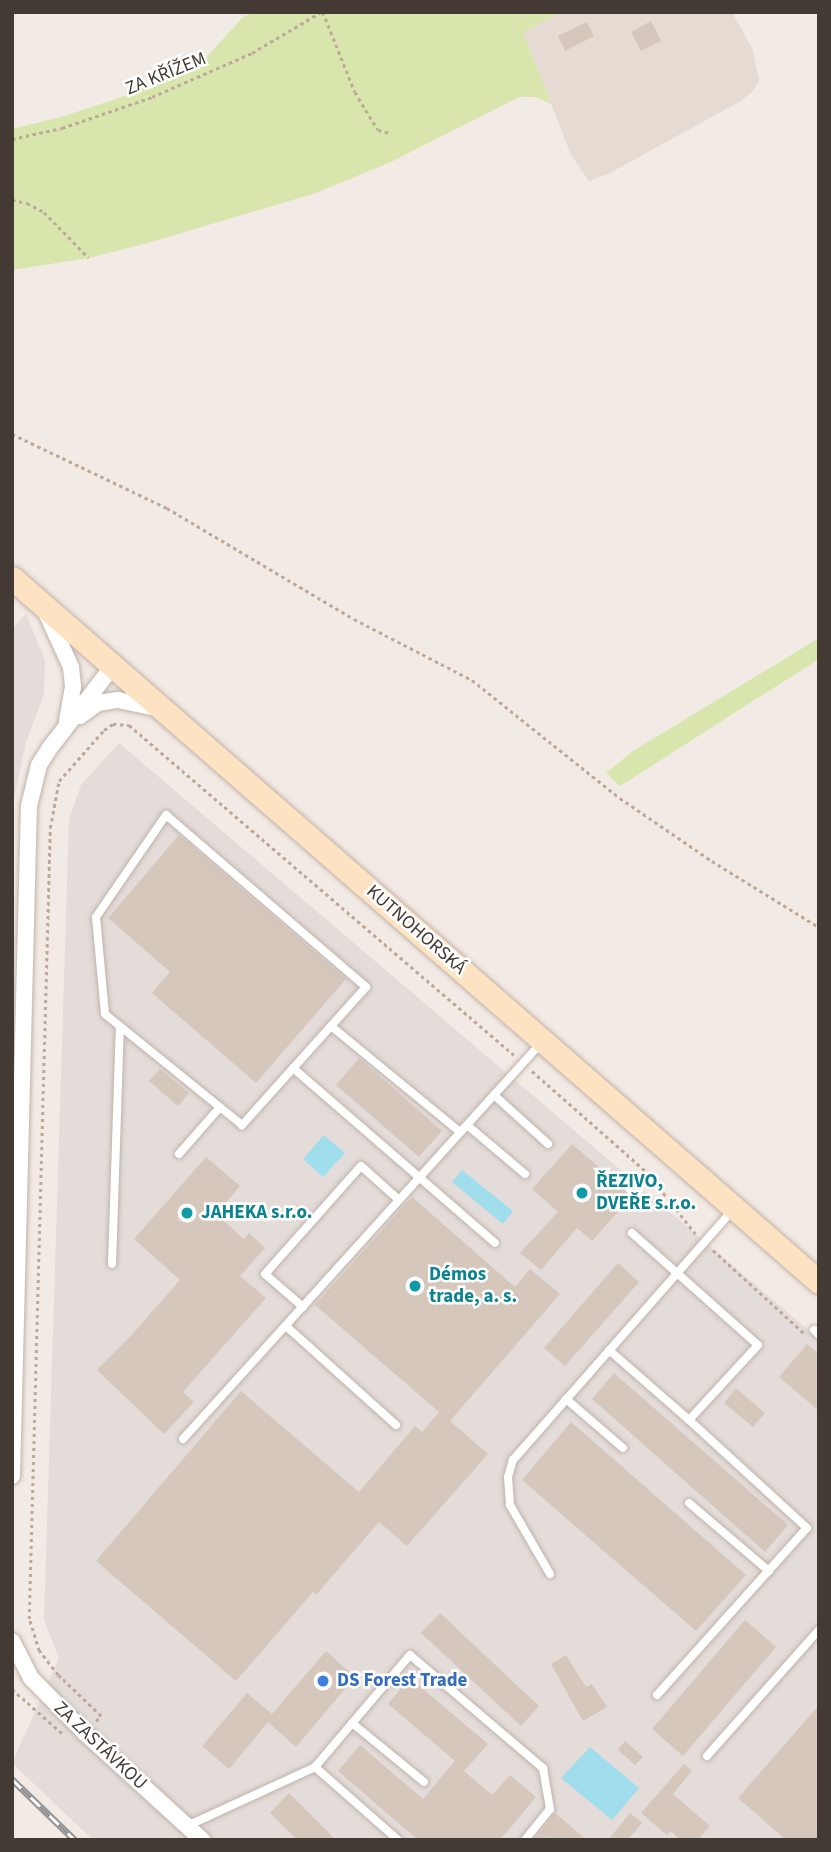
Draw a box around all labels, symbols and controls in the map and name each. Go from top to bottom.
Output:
street label: ZA KŘÍŽEM [122,47,210,101]
street label: KUTNOHORSKÁ [361,880,471,980]
place label: ŘEZIVO, DVEŘE s.r.o. [596,1171,696,1215]
marker: ŘEZIVO, DVEŘE s.r.o. [574,1185,590,1201]
place label: JAHEKA s.r.o. [201,1202,313,1224]
marker: JAHEKA s.r.o. [179,1205,195,1221]
place label: Démos trade, a. s. [429,1264,517,1308]
marker: Démos trade, a. s. [407,1278,423,1294]
place label: DS Forest Trade [337,1670,467,1692]
marker: DS Forest Trade [315,1673,331,1689]
street label: ZA ZASTÁVKOU [49,1697,151,1795]

